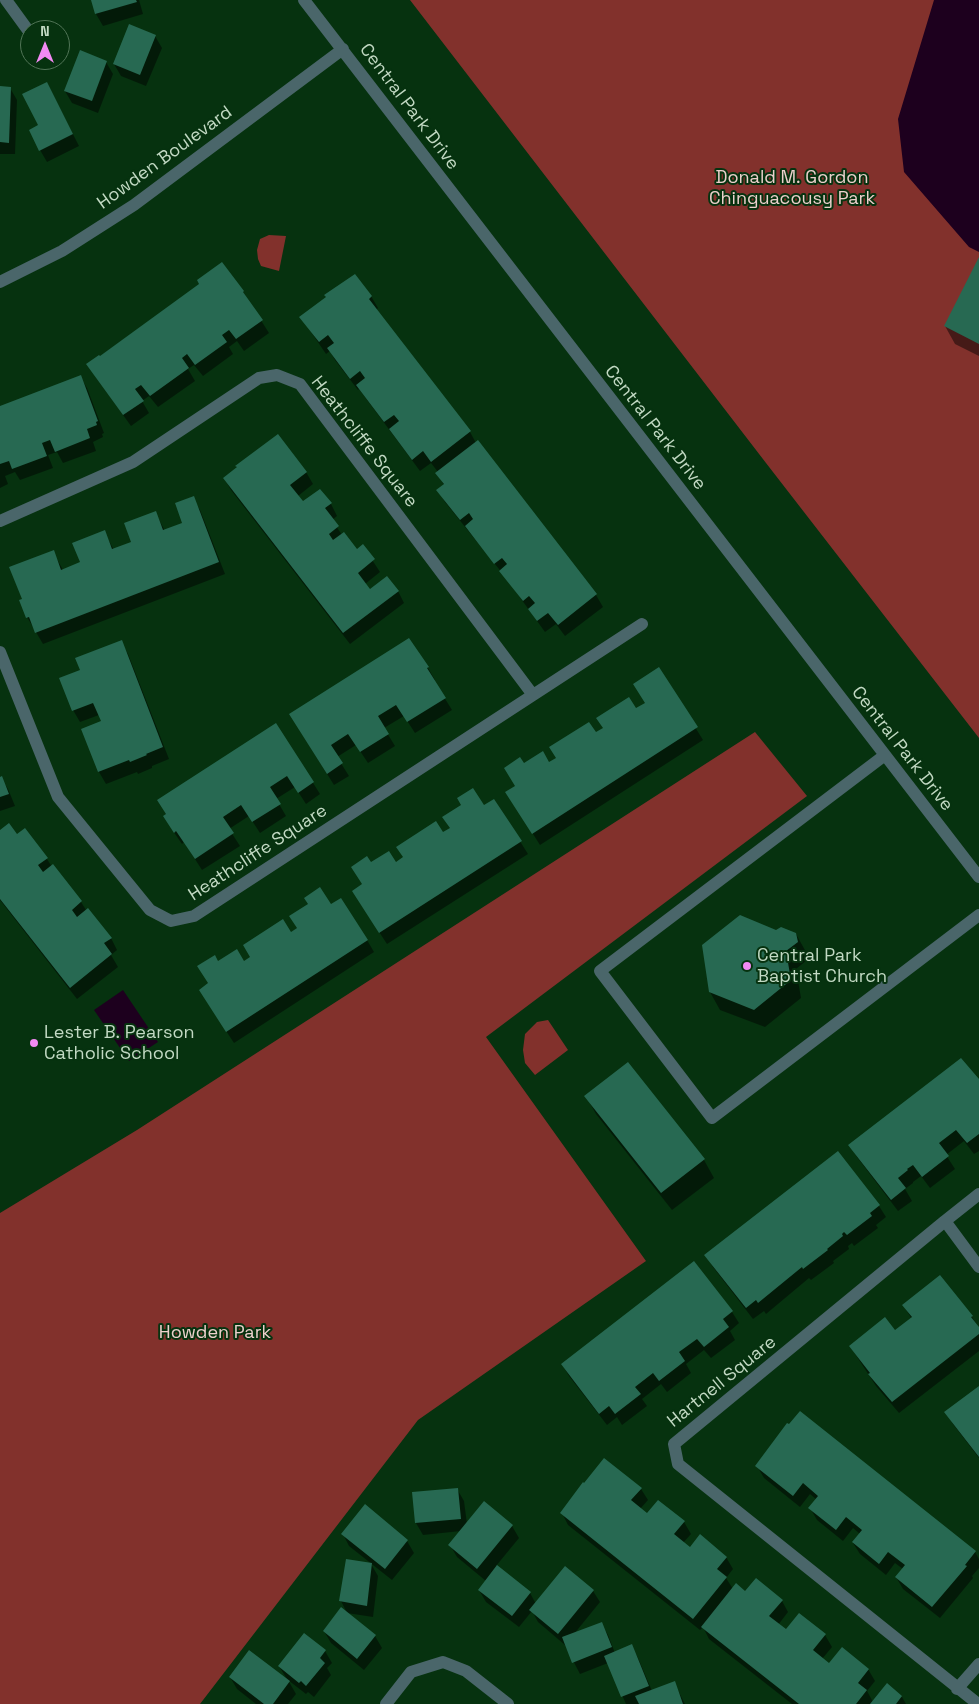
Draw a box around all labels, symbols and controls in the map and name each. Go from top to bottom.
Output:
north arrow [20,20,70,70]
text: N [40,22,50,40]
street label: Central Park Drive [355,40,463,174]
street label: Howden Boulevard [93,102,237,214]
park label: Donald M. Gordon Chinguacousy Park [709,167,875,210]
street label: Central Park Drive [600,361,710,495]
street label: Heathcliffe Square [306,372,422,512]
street label: Central Park Drive [847,682,957,816]
street label: Heathcliffe Square [185,800,331,906]
place label: Central Park Baptist Church [757,945,887,988]
marker: Central Park Baptist Church [741,960,753,972]
place label: Lester B. Pearson Catholic School [44,1022,195,1064]
marker: Lester B. Pearson Catholic School [28,1037,40,1049]
park label: Howden Park [159,1322,271,1344]
street label: Hartnell Square [663,1332,781,1432]

